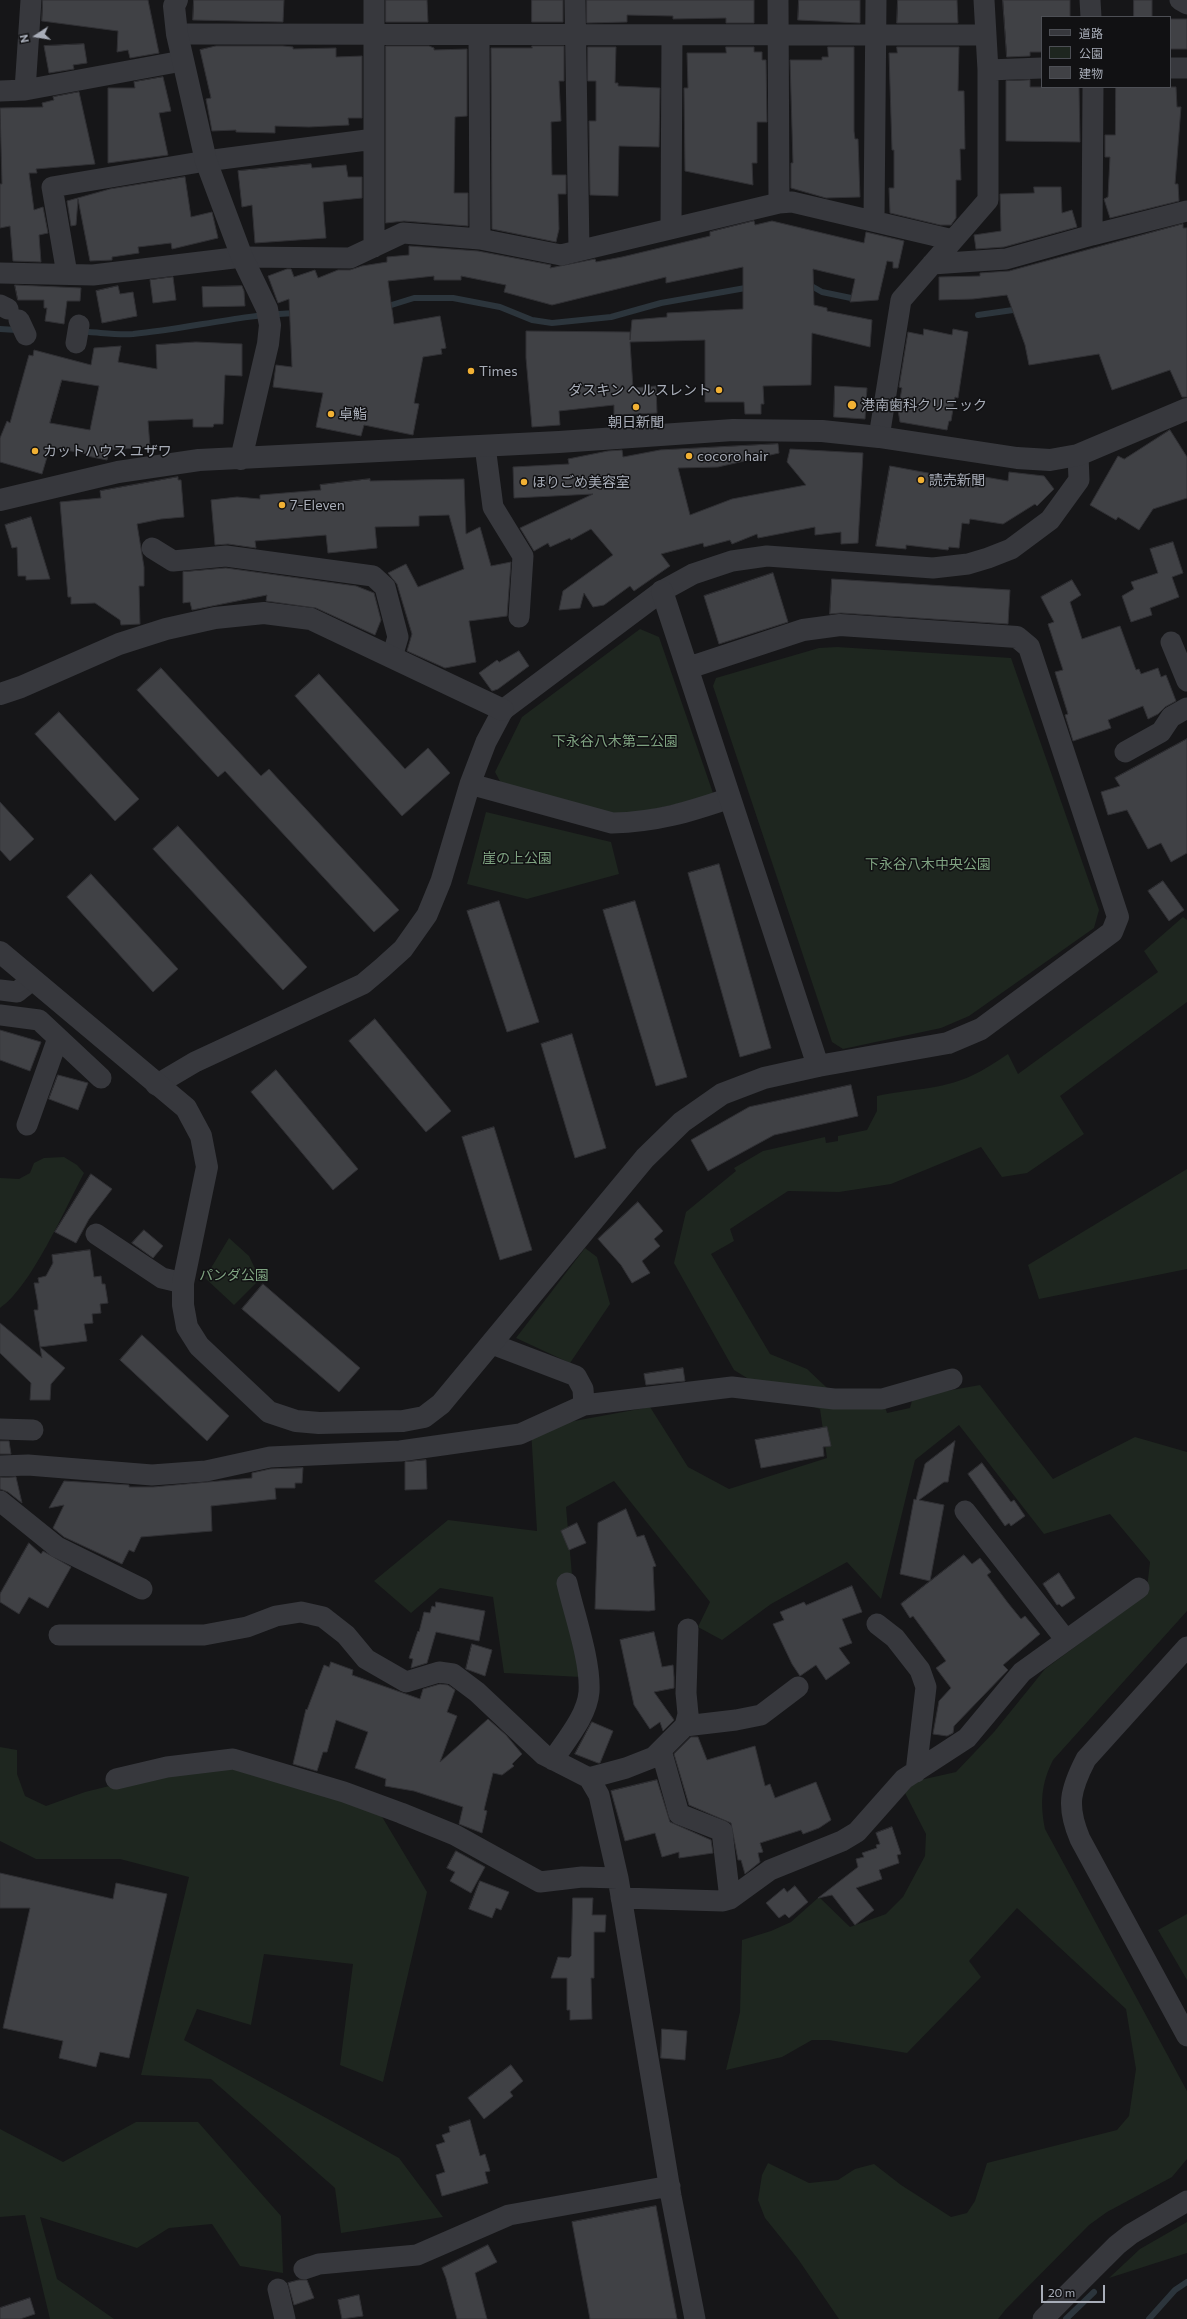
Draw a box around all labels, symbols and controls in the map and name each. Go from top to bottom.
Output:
north arrow [16,16,56,56]
legend [1041,16,1171,88]
text: 道路 [1079,26,1103,40]
text: N [17,33,31,44]
text: 公園 [1079,46,1103,60]
text: 建物 [1079,66,1103,80]
place label: Times [479,363,518,379]
marker: Times [466,366,476,376]
place label: ダスキン ヘルスレント [568,382,711,398]
marker: ダスキン ヘルスレント [714,385,724,395]
place label: 港南歯科クリニック [861,397,987,413]
marker: 港南歯科クリニック [846,399,858,411]
marker: 朝日新聞 [631,402,641,412]
place label: 卓鮨 [339,406,367,422]
marker: 卓鮨 [326,409,336,419]
place label: 朝日新聞 [608,414,664,430]
place label: カットハウス ユザワ [43,443,172,459]
marker: カットハウス ユザワ [30,446,40,456]
place label: cocoro hair [697,448,769,464]
marker: cocoro hair [684,451,694,461]
place label: 読売新聞 [929,472,985,488]
place label: ほりごめ美容室 [532,474,630,490]
marker: 読売新聞 [916,475,926,485]
marker: ほりごめ美容室 [519,477,529,487]
place label: 7-Eleven [290,497,345,513]
marker: 7-Eleven [277,500,287,510]
park label: 下永谷八木第二公園 [552,733,678,749]
park label: 崖の上公園 [482,850,552,866]
park label: 下永谷八木中央公園 [865,856,991,872]
park label: パンダ公園 [199,1267,269,1283]
scale bar [1043,2277,1107,2303]
text: 20 m [1048,2285,1075,2299]

